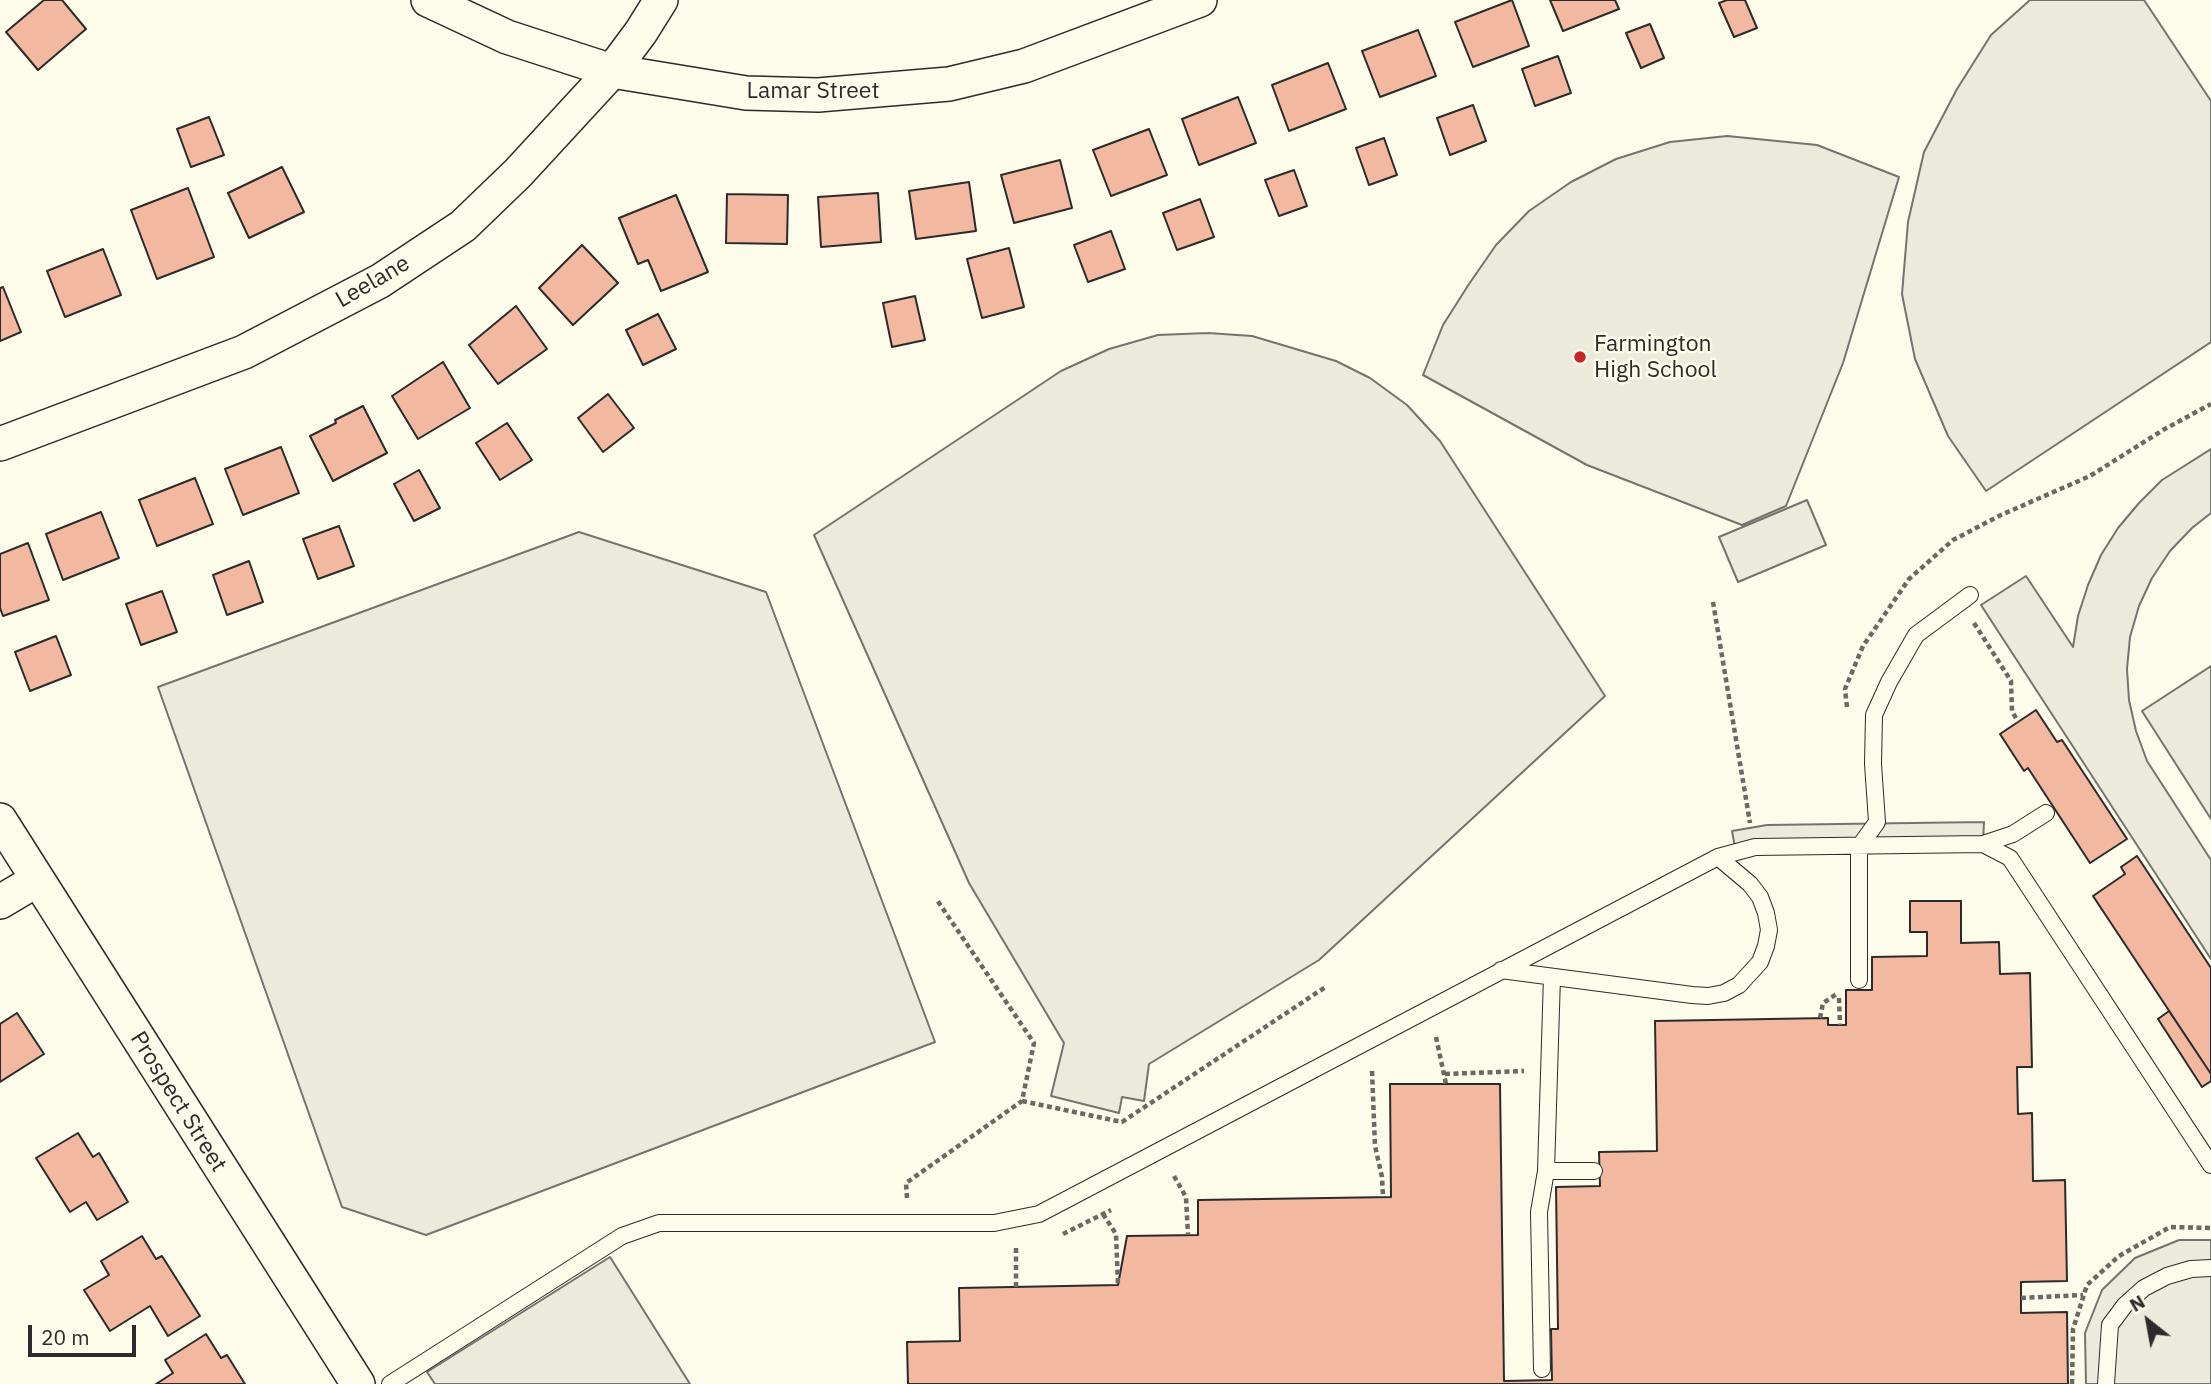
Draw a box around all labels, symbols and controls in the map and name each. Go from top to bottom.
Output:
street label: Lamar Street [746,77,880,105]
street label: Leelane [331,250,415,314]
place label: Farmington High School [1594,330,1717,384]
marker: Farmington High School [1572,349,1588,365]
street label: Prospect Street [124,1027,232,1177]
north arrow [2113,1286,2183,1356]
text: N [2125,1289,2149,1317]
scale bar [32,1310,140,1354]
text: 20 m [41,1323,90,1351]

